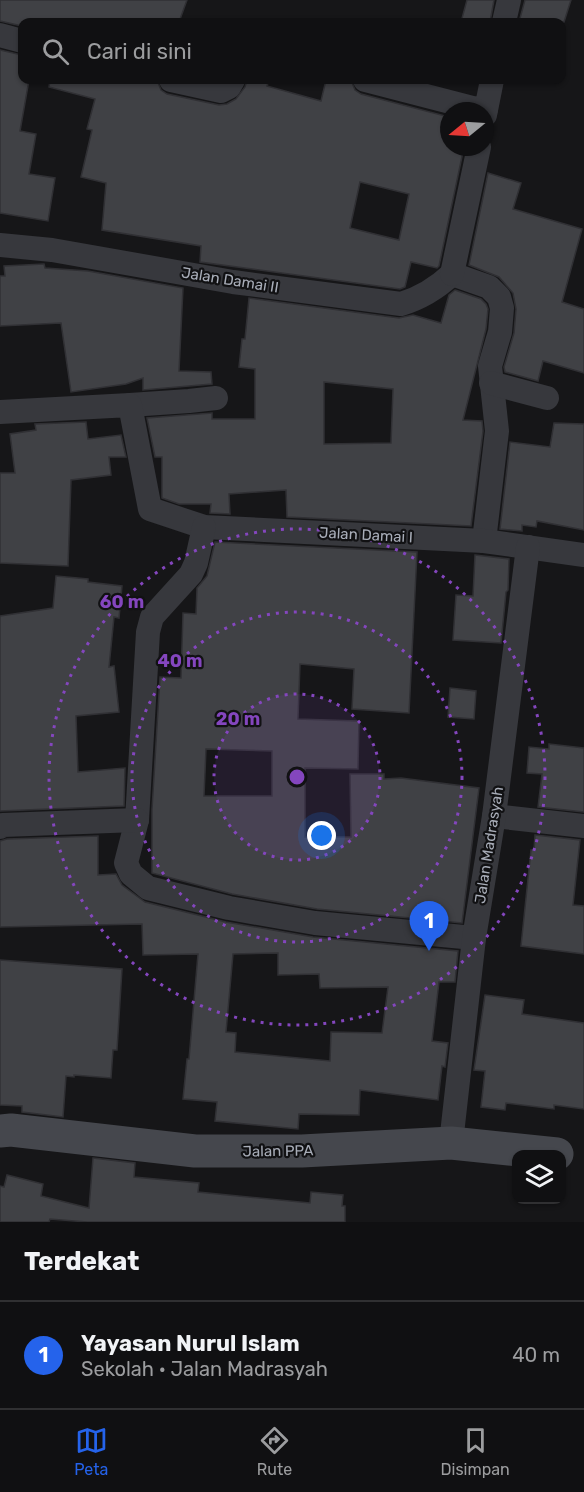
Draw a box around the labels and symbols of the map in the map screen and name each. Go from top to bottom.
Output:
north arrow [440,102,494,156]
street label: Jalan Damai II [180,263,280,297]
street label: Jalan Damai I [319,524,413,546]
text: 60 m [100,591,144,613]
text: 40 m [158,650,202,672]
text: 20 m [216,708,260,730]
centre of rings [287,767,307,787]
street label: Jalan Madrasyah [471,785,507,905]
your location [307,821,336,850]
pin: 1 [410,902,448,951]
street label: Jalan PPA [242,1141,314,1161]

